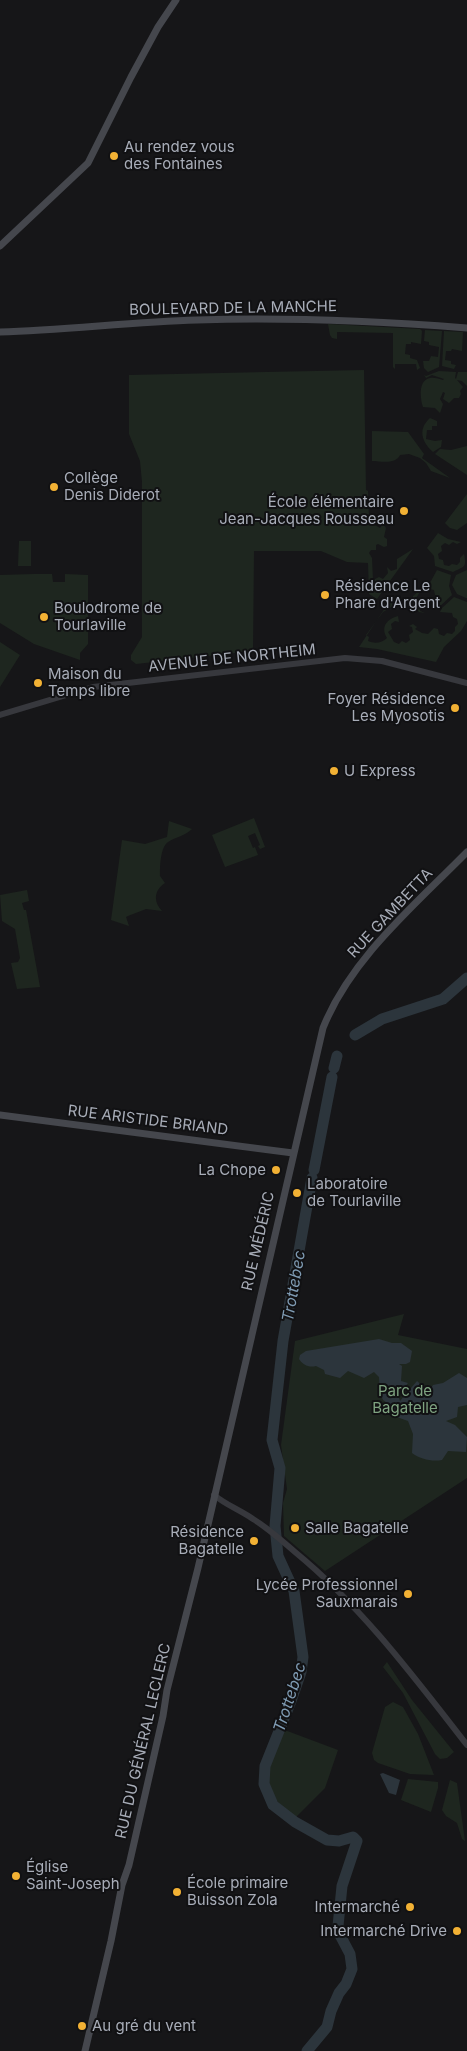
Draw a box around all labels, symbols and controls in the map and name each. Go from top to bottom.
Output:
place label: Au rendez vous des Fontaines [124,137,235,173]
marker: Au rendez vous des Fontaines [108,150,120,162]
street label: BOULEVARD DE LA MANCHE [129,296,337,319]
place label: Collège Denis Diderot [64,468,160,504]
marker: Collège Denis Diderot [48,481,60,493]
place label: École élémentaire Jean-Jacques Rousseau [219,492,394,528]
marker: École élémentaire Jean-Jacques Rousseau [398,505,410,517]
place label: Résidence Le Phare d'Argent [335,576,440,612]
marker: Résidence Le Phare d'Argent [319,589,331,601]
place label: Boulodrome de Tourlaville [54,598,162,634]
marker: Boulodrome de Tourlaville [38,611,50,623]
street label: AVENUE DE NORTHEIM [147,639,317,676]
place label: Maison du Temps libre [48,664,130,700]
marker: Maison du Temps libre [32,677,44,689]
place label: Foyer Résidence Les Myosotis [327,689,445,725]
marker: Foyer Résidence Les Myosotis [449,702,461,714]
place label: U Express [344,761,416,780]
marker: U Express [328,765,340,777]
street label: RUE GAMBETTA [343,864,436,962]
street label: RUE ARISTIDE BRIAND [67,1100,229,1139]
place label: La Chope [198,1160,266,1179]
marker: La Chope [270,1164,282,1176]
place label: Laboratoire de Tourlaville [307,1174,401,1210]
marker: Laboratoire de Tourlaville [291,1187,303,1199]
street label: RUE MÉDÉRIC [237,1189,278,1292]
water label: Trottebec [277,1249,309,1323]
park label: Parc de Bagatelle [372,1381,438,1417]
place label: Salle Bagatelle [305,1518,409,1537]
place label: Résidence Bagatelle [170,1522,244,1558]
marker: Salle Bagatelle [289,1522,301,1534]
marker: Résidence Bagatelle [248,1535,260,1547]
place label: Lycée Professionnel Sauxmarais [256,1575,398,1611]
marker: Lycée Professionnel Sauxmarais [402,1588,414,1600]
street label: RUE DU GÉNÉRAL LECLERC [111,1641,174,1840]
water label: Trottebec [268,1660,310,1734]
place label: Église Saint-Joseph [26,1857,120,1893]
marker: Église Saint-Joseph [10,1870,22,1882]
place label: École primaire Buisson Zola [187,1873,288,1909]
marker: École primaire Buisson Zola [171,1886,183,1898]
place label: Intermarché [315,1897,400,1916]
marker: Intermarché [404,1901,416,1913]
place label: Intermarché Drive [320,1921,447,1940]
marker: Intermarché Drive [451,1925,463,1937]
place label: Au gré du vent [92,2016,196,2035]
marker: Au gré du vent [76,2020,88,2032]

